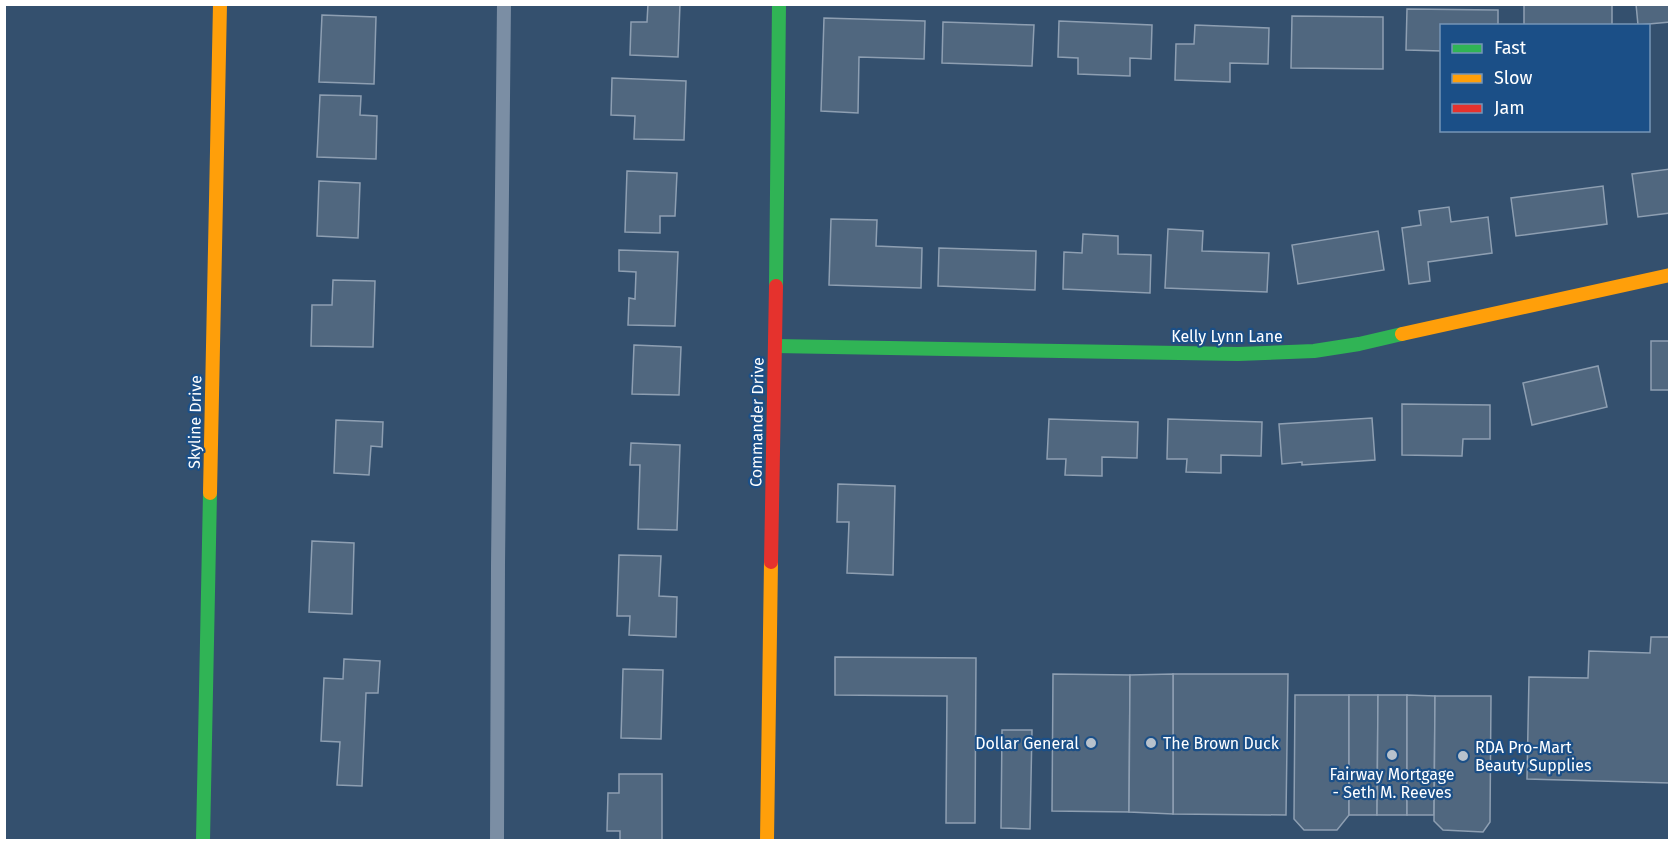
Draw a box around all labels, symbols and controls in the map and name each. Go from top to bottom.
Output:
legend [1440,24,1650,132]
text: Fast [1494,37,1527,59]
text: Slow [1494,67,1533,89]
text: Jam [1494,97,1525,119]
street label: Kelly Lynn Lane [1171,327,1283,346]
street label: Commander Drive [746,357,768,487]
street label: Skyline Drive [185,375,205,469]
place label: Dollar General [975,734,1079,753]
place label: The Brown Duck [1163,734,1280,753]
marker: Dollar General [1084,736,1098,750]
marker: The Brown Duck [1144,736,1158,750]
place label: RDA Pro-Mart Beauty Supplies [1475,738,1592,775]
marker: Fairway Mortgage - Seth M. Reeves [1385,748,1399,762]
marker: RDA Pro-Mart Beauty Supplies [1456,749,1470,763]
place label: Fairway Mortgage - Seth M. Reeves [1330,765,1455,802]

